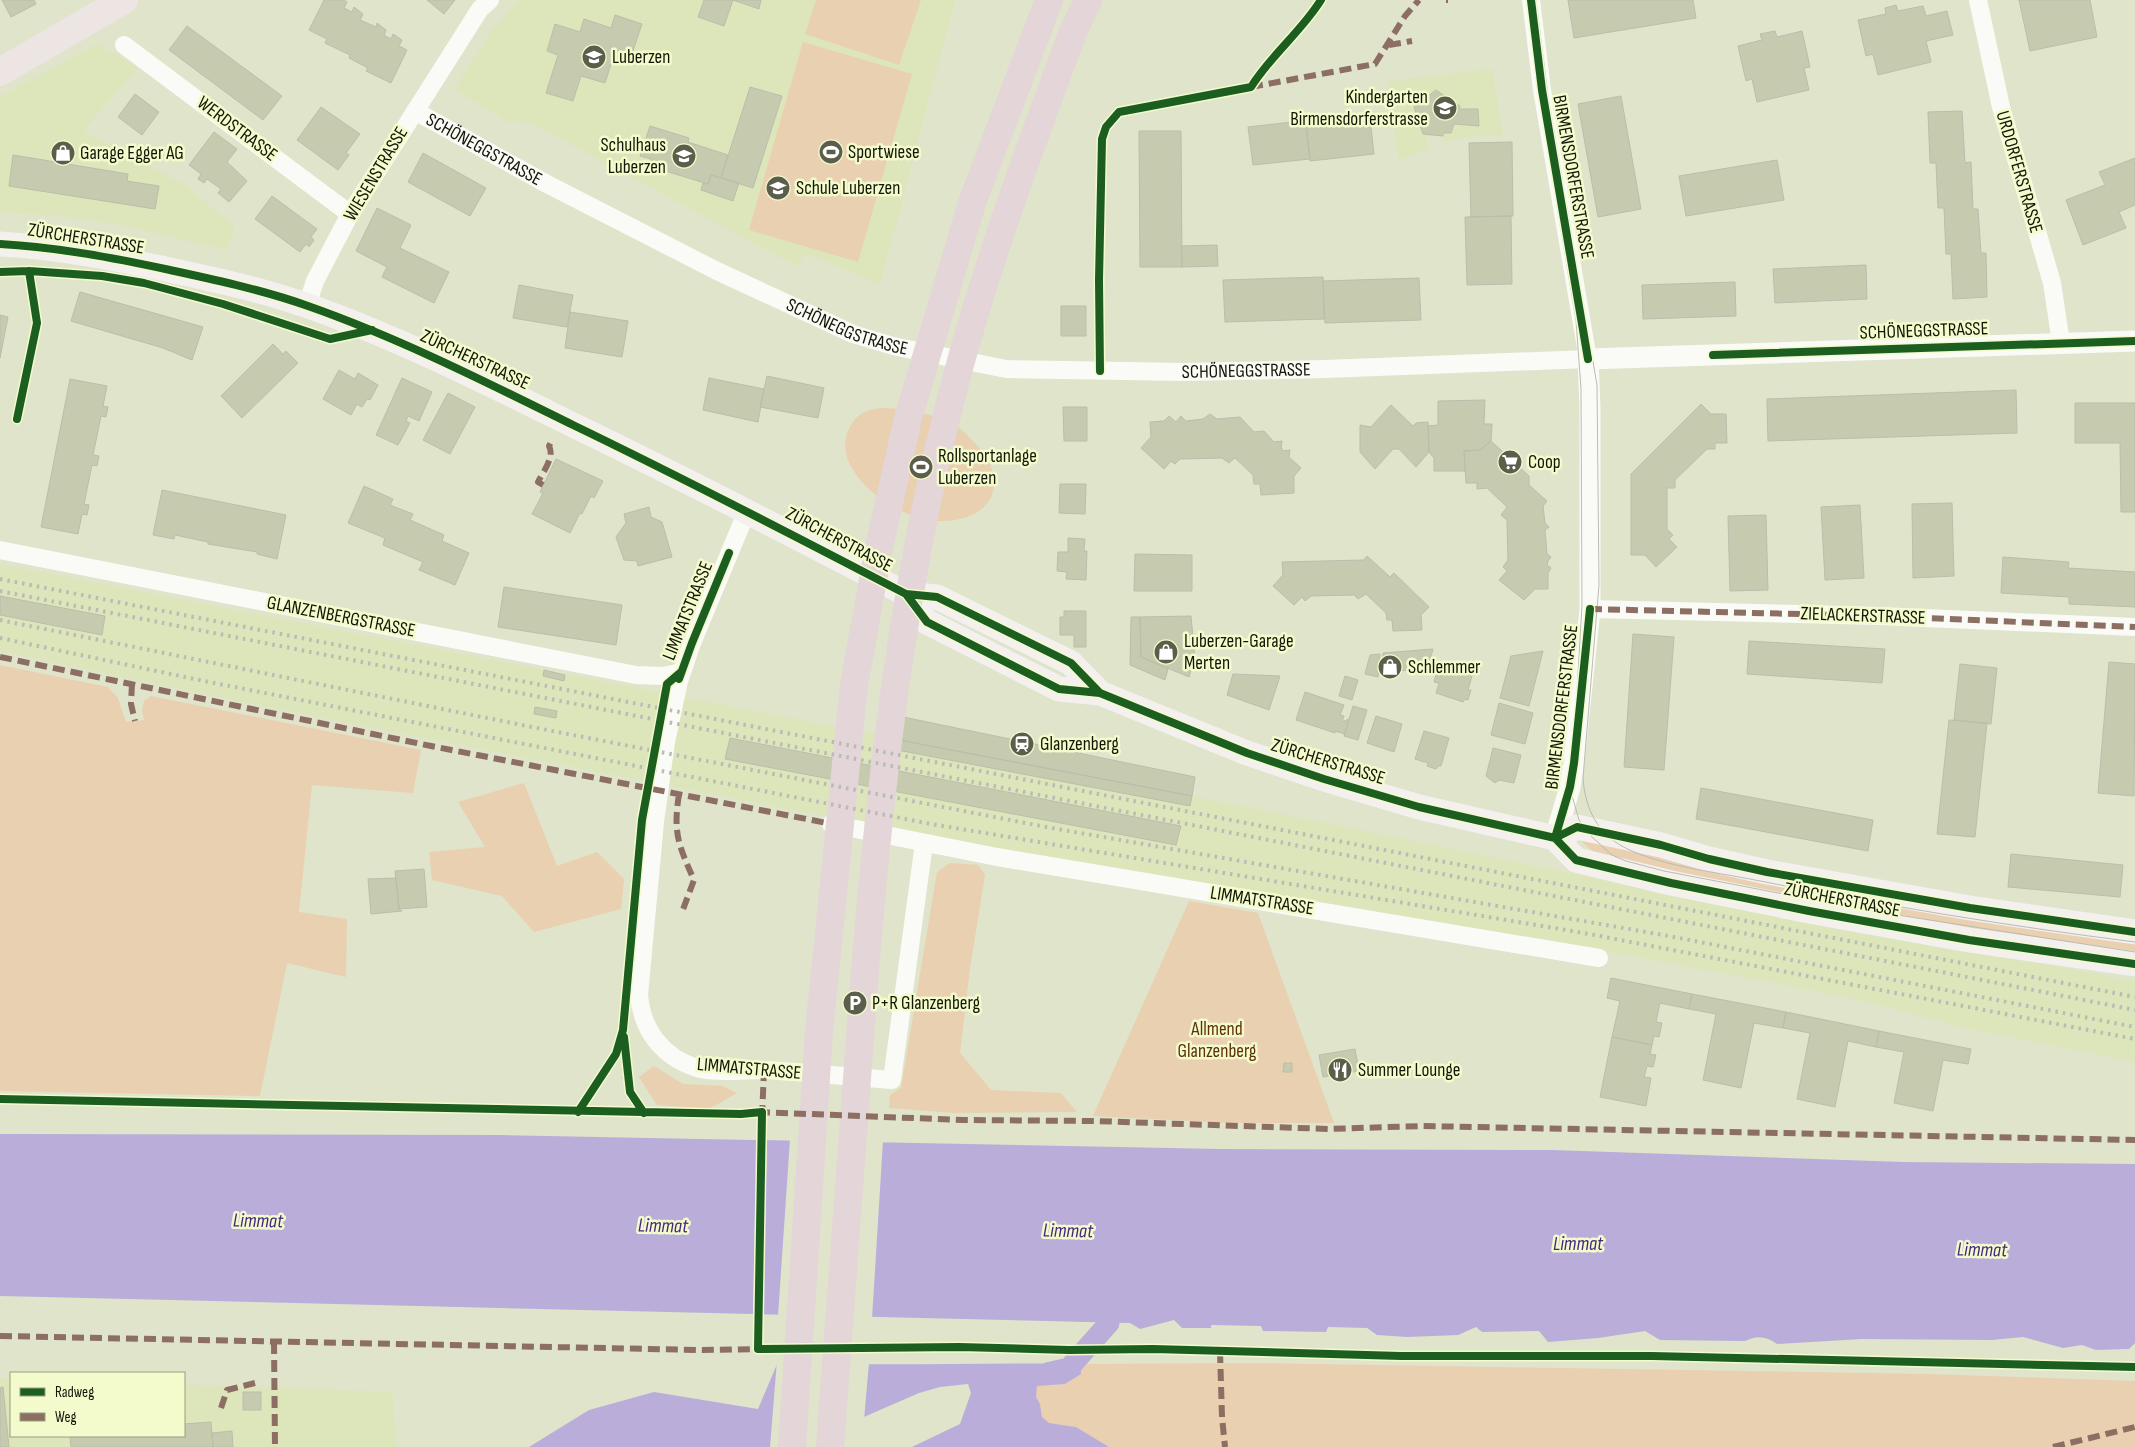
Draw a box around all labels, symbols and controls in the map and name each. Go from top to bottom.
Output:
school or university icon: Luberzen [581,44,607,70]
place label: Luberzen [612,46,670,69]
place label: Kindergarten Birmensdorferstrasse [1290,86,1428,131]
street label: WERDSTRASSE [192,91,282,167]
street label: BIRMENSDORFERSTRASSE [1547,93,1599,261]
school or university icon: Kindergarten Birmensdorferstrasse [1432,95,1458,121]
street label: SCHÖNEGGSTRASSE [422,108,546,190]
street label: URDORFERSTRASSE [1991,108,2047,236]
street label: WIESENSTRASSE [339,123,413,225]
place label: Schulhaus Luberzen [600,134,666,179]
sports icon: Sportwiese [818,139,844,165]
shop icon: Garage Egger AG [50,140,76,166]
place label: Sportwiese [848,141,920,164]
place label: Garage Egger AG [80,142,184,165]
school or university icon: Schulhaus Luberzen [671,143,697,169]
school or university icon: Schule Luberzen [765,175,791,201]
place label: Schule Luberzen [796,177,900,200]
street label: ZÜRCHERSTRASSE [26,218,146,260]
street label: SCHÖNEGGSTRASSE [783,293,910,360]
street label: SCHÖNEGGSTRASSE [1859,317,1989,345]
street label: ZÜRCHERSTRASSE [417,325,533,395]
street label: SCHÖNEGGSTRASSE [1181,358,1311,384]
place label: Rollsportanlage Luberzen [938,445,1037,490]
supermarket icon: Coop [1497,449,1523,475]
place label: Coop [1528,451,1561,474]
sports icon: Rollsportanlage Luberzen [908,454,934,480]
street label: ZÜRCHERSTRASSE [782,502,896,578]
street label: LIMMATSTRASSE [658,558,718,664]
street label: GLANZENBERGSTRASSE [265,591,417,643]
street label: ZIELACKERSTRASSE [1800,602,1926,630]
street label: BIRMENSDORFERSTRASSE [1540,623,1584,791]
place label: Luberzen-Garage Merten [1184,630,1294,675]
shop icon: Luberzen-Garage Merten [1153,639,1179,665]
shop icon: Schlemmer [1377,654,1403,680]
place label: Schlemmer [1408,656,1481,679]
station icon: Glanzenberg [1009,731,1035,757]
place label: Glanzenberg [1040,733,1119,756]
street label: ZÜRCHERSTRASSE [1268,734,1388,790]
street label: ZÜRCHERSTRASSE [1782,877,1902,923]
street label: LIMMATSTRASSE [1209,881,1315,921]
parking icon: P+R Glanzenberg [842,990,868,1016]
place label: P+R Glanzenberg [872,992,980,1015]
park label: Allmend Glanzenberg [1178,1018,1257,1063]
street label: LIMMATSTRASSE [696,1053,802,1085]
restaurant icon: Summer Lounge [1327,1057,1353,1083]
place label: Summer Lounge [1358,1059,1461,1082]
water label: Limmat [233,1209,284,1233]
water label: Limmat [638,1214,689,1238]
water label: Limmat [1043,1219,1094,1243]
water label: Limmat [1553,1232,1604,1256]
water label: Limmat [1957,1238,2008,1262]
legend [10,1372,185,1437]
text: Radweg [55,1383,94,1402]
text: Weg [55,1408,77,1427]

